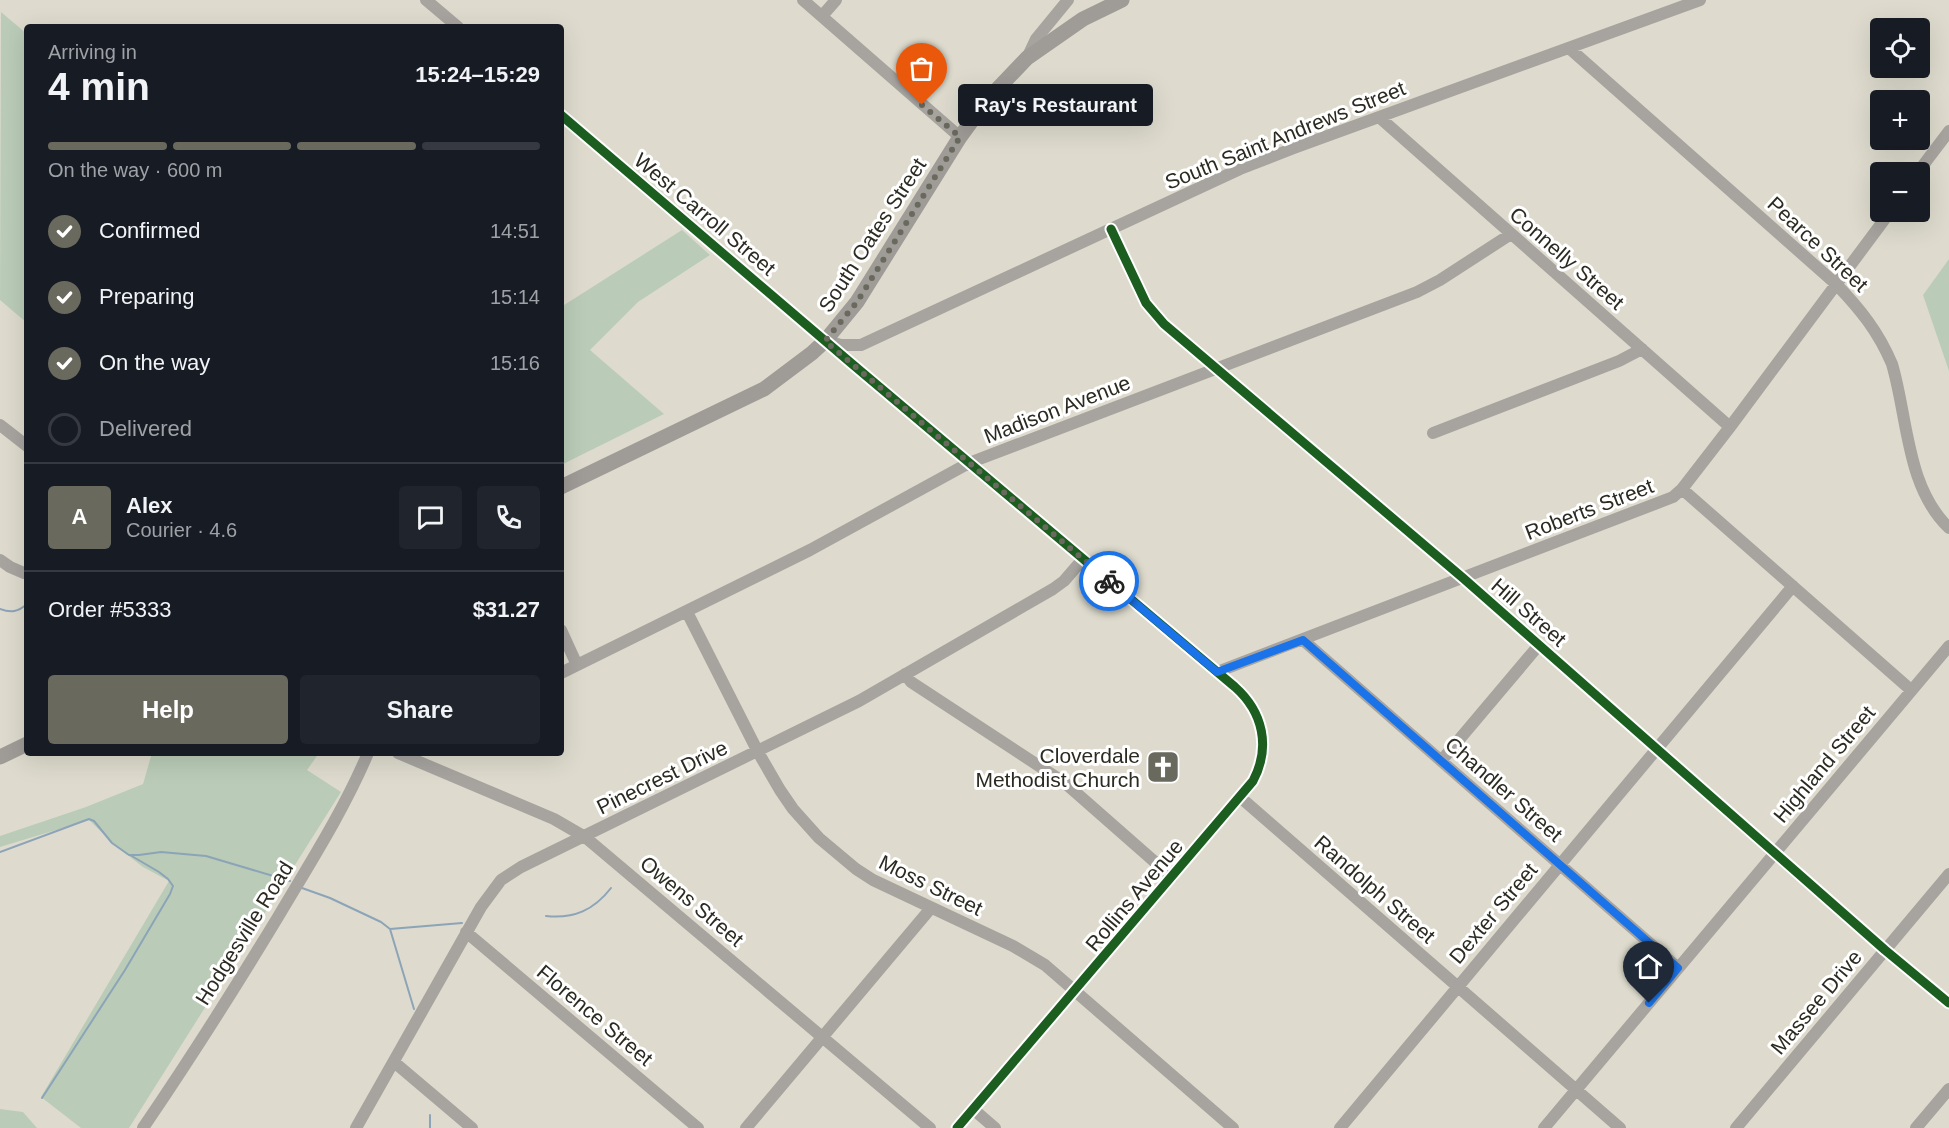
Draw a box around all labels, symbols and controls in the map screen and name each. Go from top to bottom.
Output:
map controls [1870,18,1930,222]
button: locate [1870,18,1930,78]
text: Arriving in [48,41,137,63]
pin [896,43,947,105]
icon: bag [905,52,938,85]
text: 15:24–15:29 [415,62,540,87]
text: 4 min [48,65,150,108]
street label: South Saint Andrews Street [1162,76,1409,194]
callout: Ray's Restaurant [958,84,1153,126]
button: + [1870,90,1930,150]
text: Ray's Restaurant [974,94,1137,116]
street label: West Carroll Street [630,148,780,280]
street label: South Oates Street [814,154,930,316]
text: On the way · 600 m [48,159,223,181]
button: − [1870,162,1930,222]
street label: Pearce Street [1763,192,1873,296]
street label: Connelly Street [1505,202,1629,314]
icon: check [48,215,81,248]
text: Confirmed [99,218,200,243]
text: 14:51 [490,220,540,242]
icon: check [48,281,81,314]
text: Preparing [99,284,194,309]
text: 15:14 [490,286,540,308]
icon: check [48,347,81,380]
text: On the way [99,350,210,375]
text: 15:16 [490,352,540,374]
street label: Madison Avenue [981,371,1133,447]
text: Delivered [99,416,192,441]
street label: Roberts Street [1522,474,1656,544]
button: chat [399,486,462,549]
button: phone [477,486,540,549]
text: Alex [126,493,172,518]
text: A [72,504,87,529]
text: Courier · 4.6 [126,519,237,541]
courier [1079,551,1139,611]
icon: bike [1093,565,1126,598]
street label: Hill Street [1487,573,1571,651]
text: Order #5333 [48,597,172,622]
text: $31.27 [473,597,540,622]
button: Help [48,675,288,744]
button: Share [300,675,540,744]
street label: Highland Street [1769,701,1879,827]
street label: Chandler Street [1441,732,1567,846]
street label: Pinecrest Drive [593,735,731,819]
place label: Cloverdale Methodist Church [975,744,1140,791]
church icon: Cloverdale Methodist Church [1145,749,1181,785]
street label: Randolph Street [1310,831,1440,948]
street label: Rollins Avenue [1081,835,1187,955]
street label: Moss Street [876,850,987,920]
street label: Owens Street [636,851,748,951]
street label: Hodgesville Road [191,857,297,1009]
street label: Dexter Street [1444,858,1542,968]
pin [1623,941,1674,1003]
street label: Massee Drive [1766,945,1866,1059]
icon: home [1632,950,1665,983]
street label: Florence Street [533,960,658,1070]

